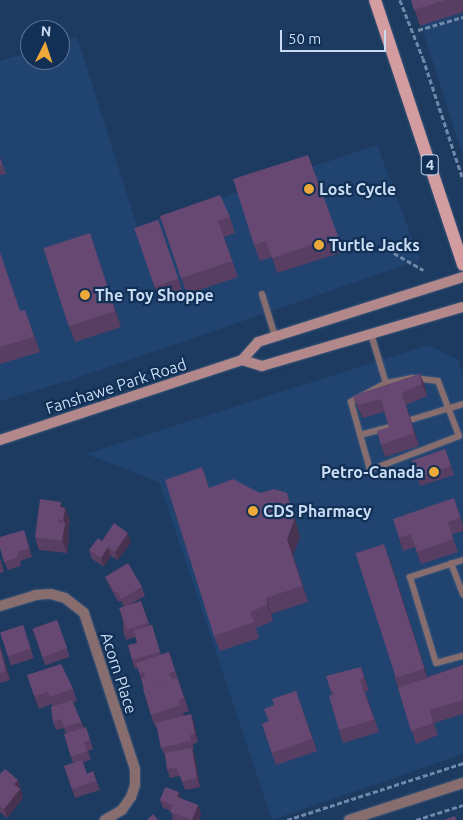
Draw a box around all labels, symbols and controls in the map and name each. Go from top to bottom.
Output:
north arrow [20,20,70,70]
scale bar [283,20,389,52]
text: N [40,23,52,39]
text: 50 m [288,30,321,47]
road number: 4 [420,152,440,178]
place label: Lost Cycle [319,179,396,199]
marker: Lost Cycle [303,183,315,195]
place label: Turtle Jacks [329,235,420,255]
marker: Turtle Jacks [313,239,325,251]
place label: The Toy Shoppe [95,285,214,305]
marker: The Toy Shoppe [79,289,91,301]
street label: Fanshawe Park Road [43,354,189,418]
place label: Petro-Canada [321,462,424,482]
marker: Petro-Canada [428,466,440,478]
place label: CDS Pharmacy [263,501,371,521]
marker: CDS Pharmacy [247,505,259,517]
street label: Acorn Place [97,630,141,716]

